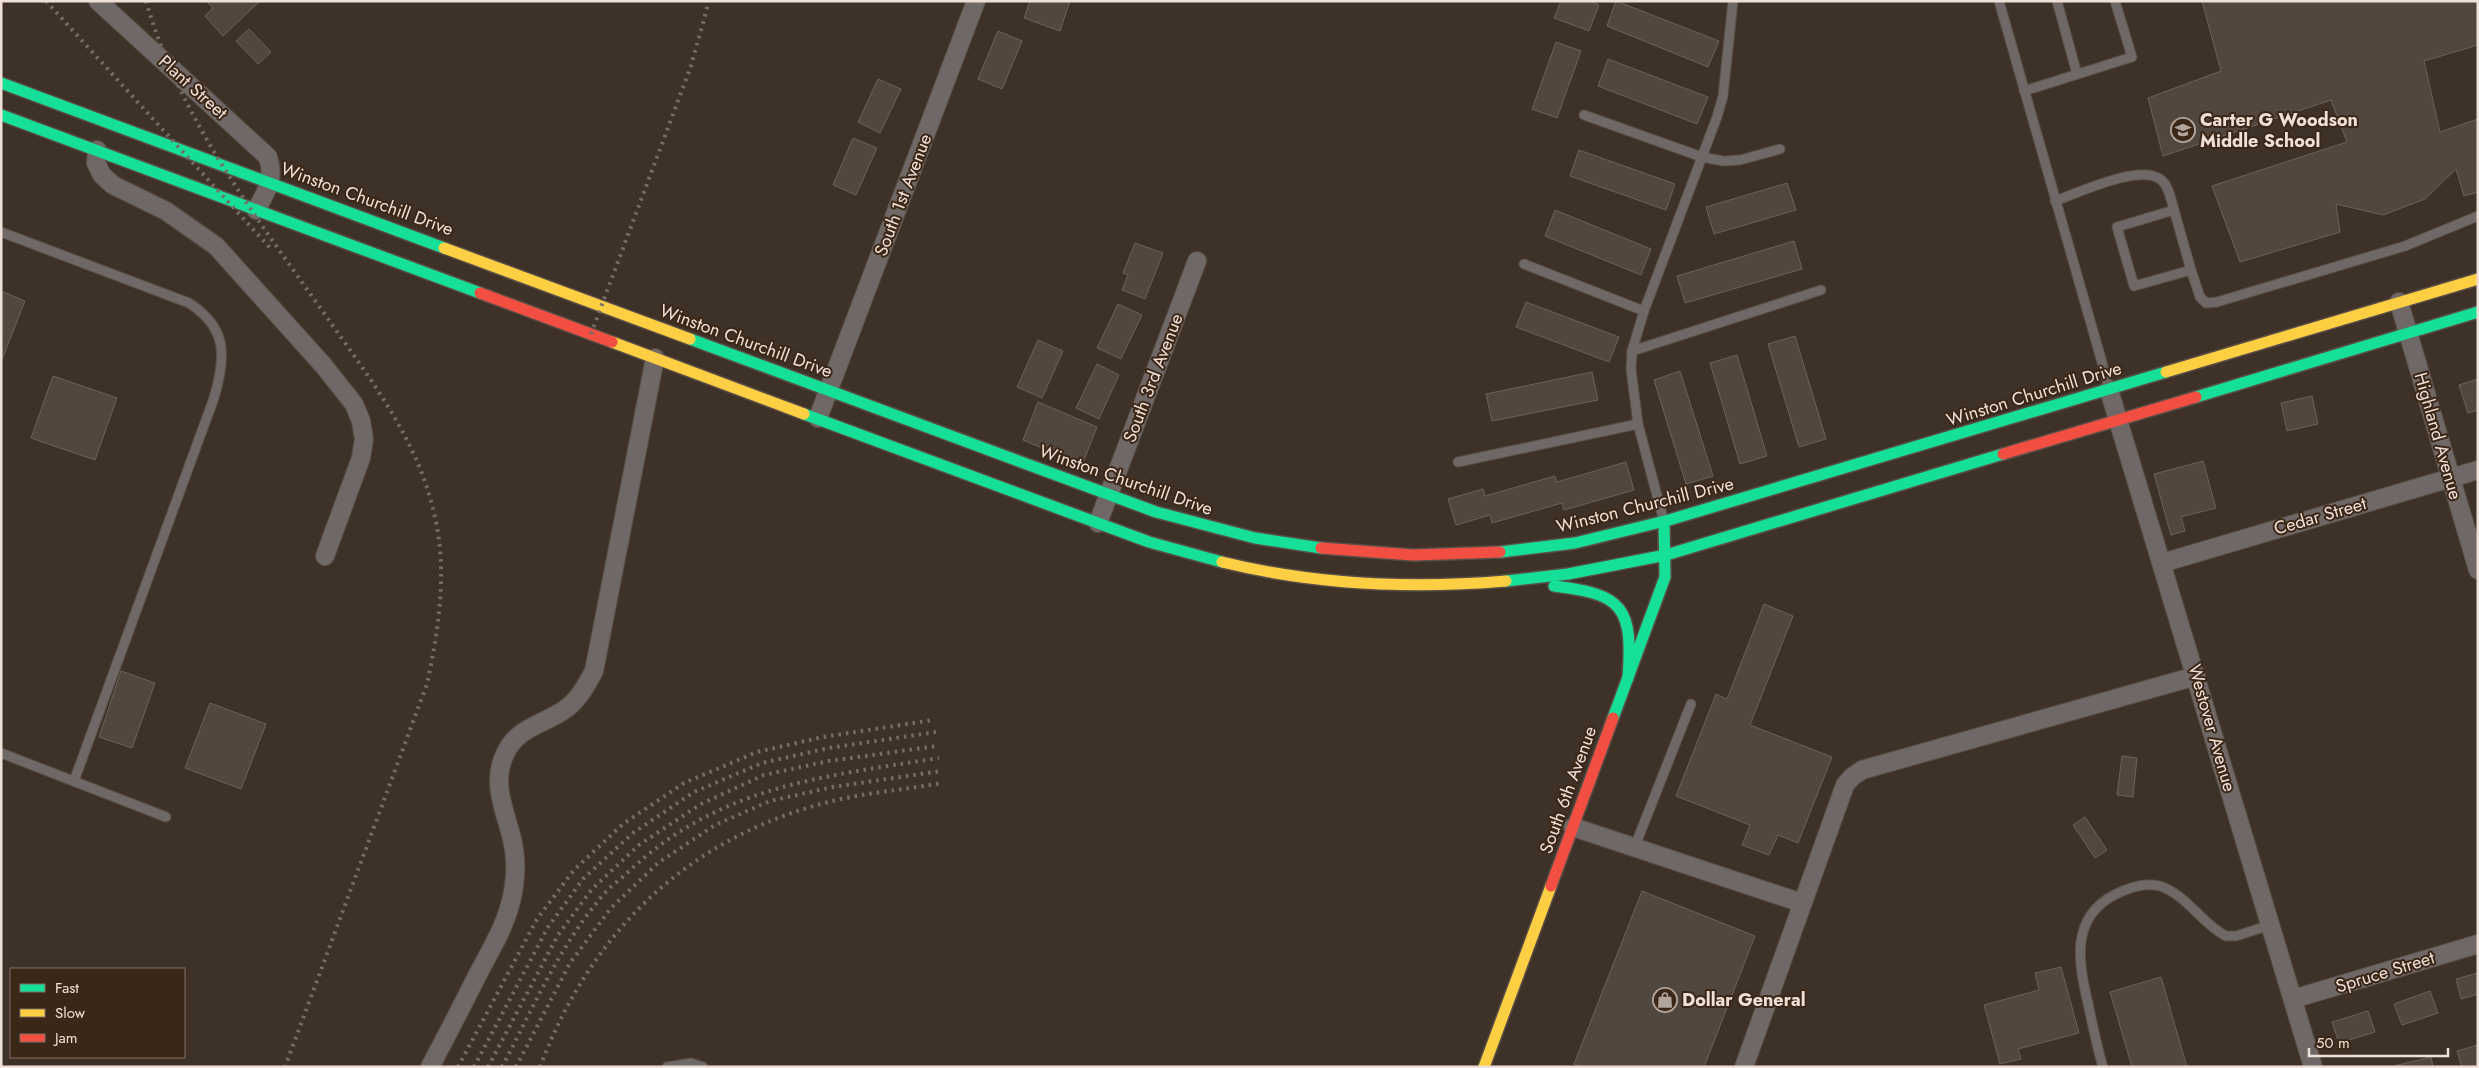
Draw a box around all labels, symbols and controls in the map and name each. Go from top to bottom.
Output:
street label: Plant Street [153,49,234,125]
place label: Carter G Woodson Middle School [2200,107,2358,154]
school or university icon: Carter G Woodson Middle School [2170,117,2196,143]
street label: South 1st Avenue [868,130,938,260]
street label: Winston Churchill Drive [277,156,457,242]
street label: Winston Churchill Drive [656,298,836,384]
street label: South 3rd Avenue [1116,310,1190,446]
street label: Winston Churchill Drive [1943,355,2125,433]
street label: Highland Avenue [2407,369,2469,503]
street label: Winston Churchill Drive [1036,438,1216,522]
street label: Winston Churchill Drive [1554,470,1736,540]
street label: Cedar Street [2271,490,2370,542]
street label: Westover Avenue [2181,661,2243,795]
street label: South 6th Avenue [1533,723,1603,857]
street label: Spruce Street [2332,944,2438,999]
legend [10,968,185,1058]
text: Fast [55,977,79,999]
shop icon: Dollar General [1652,987,1678,1013]
place label: Dollar General [1682,987,1806,1013]
text: Slow [55,1002,86,1024]
scale bar [2309,1026,2448,1058]
text: Jam [53,1027,78,1049]
text: 50 m [2316,1032,2350,1054]

